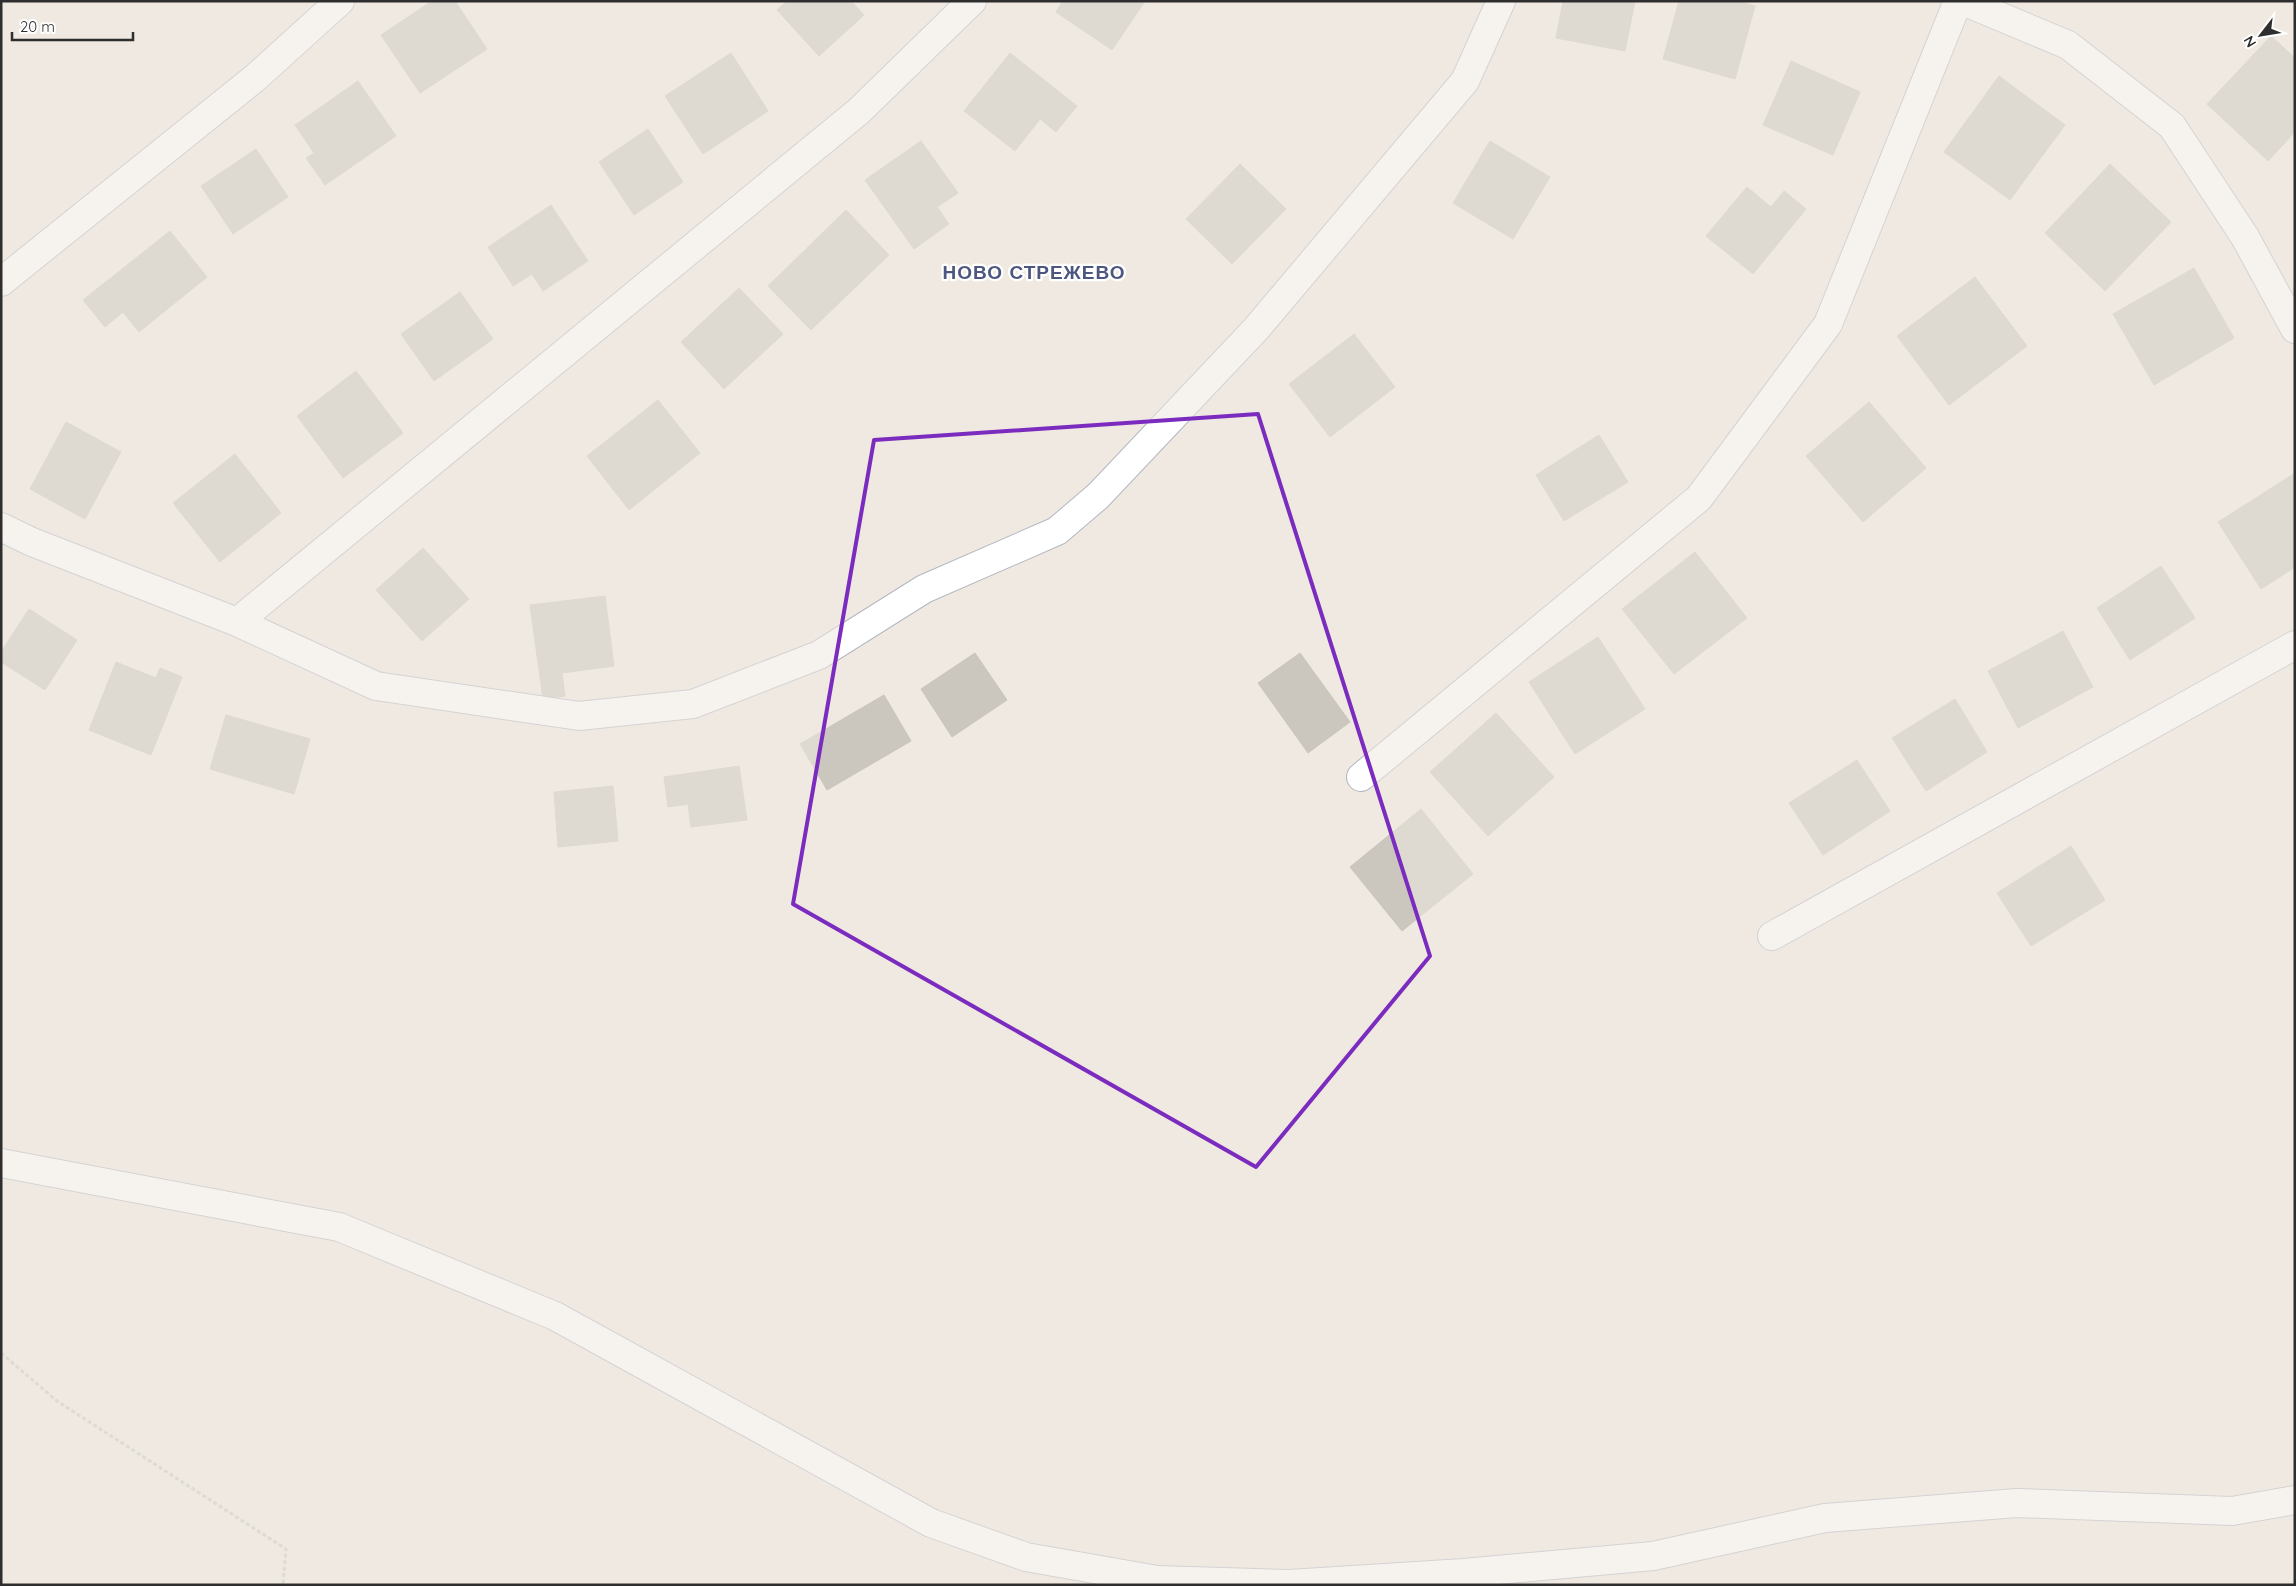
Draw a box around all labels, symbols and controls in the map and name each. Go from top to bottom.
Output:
scale bar [12,10,134,42]
north arrow [2236,10,2286,60]
text: 20 m [20,17,55,36]
text: N [2239,33,2260,51]
district label: НОВО СТРЕЖЕВО [943,260,1125,284]

